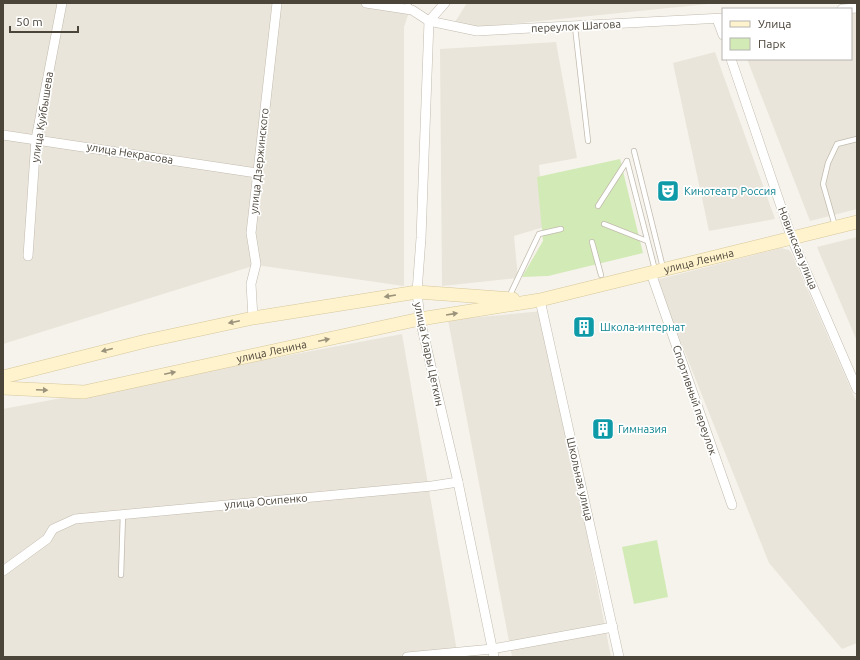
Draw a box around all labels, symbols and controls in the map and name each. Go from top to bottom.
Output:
scale bar [10,8,78,34]
legend [722,8,852,60]
text: 50 m [16,15,43,28]
text: Улица [758,17,791,30]
street label: переулок Шагова [531,18,621,34]
text: Парк [758,37,786,50]
street label: улица Куйбышева [29,71,55,163]
street label: улица Дзержинского [247,107,271,215]
street label: улица Некрасова [86,140,174,166]
theatre icon: Кинотеатр Россия [655,178,681,204]
place label: Кинотеатр Россия [684,185,776,197]
street label: Новинская улица [776,205,820,291]
street label: улица Ленина [663,247,735,275]
one-way arrow [384,293,396,299]
street label: улица Клары Цеткин [412,301,446,407]
one-way arrow [446,311,458,317]
building icon: Школа-интернат [571,314,597,340]
one-way arrow [228,320,240,326]
place label: Школа-интернат [600,321,685,333]
one-way arrow [318,336,330,342]
street label: улица Ленина [235,338,308,365]
street label: Спортивный переулок [671,343,720,457]
one-way arrow [101,348,114,354]
one-way arrow [164,370,176,376]
one-way arrow [36,387,49,393]
building icon: Гимназия [590,416,616,442]
place label: Гимназия [618,423,667,435]
street label: Школьная улица [565,436,595,522]
street label: улица Осипенко [224,491,308,511]

